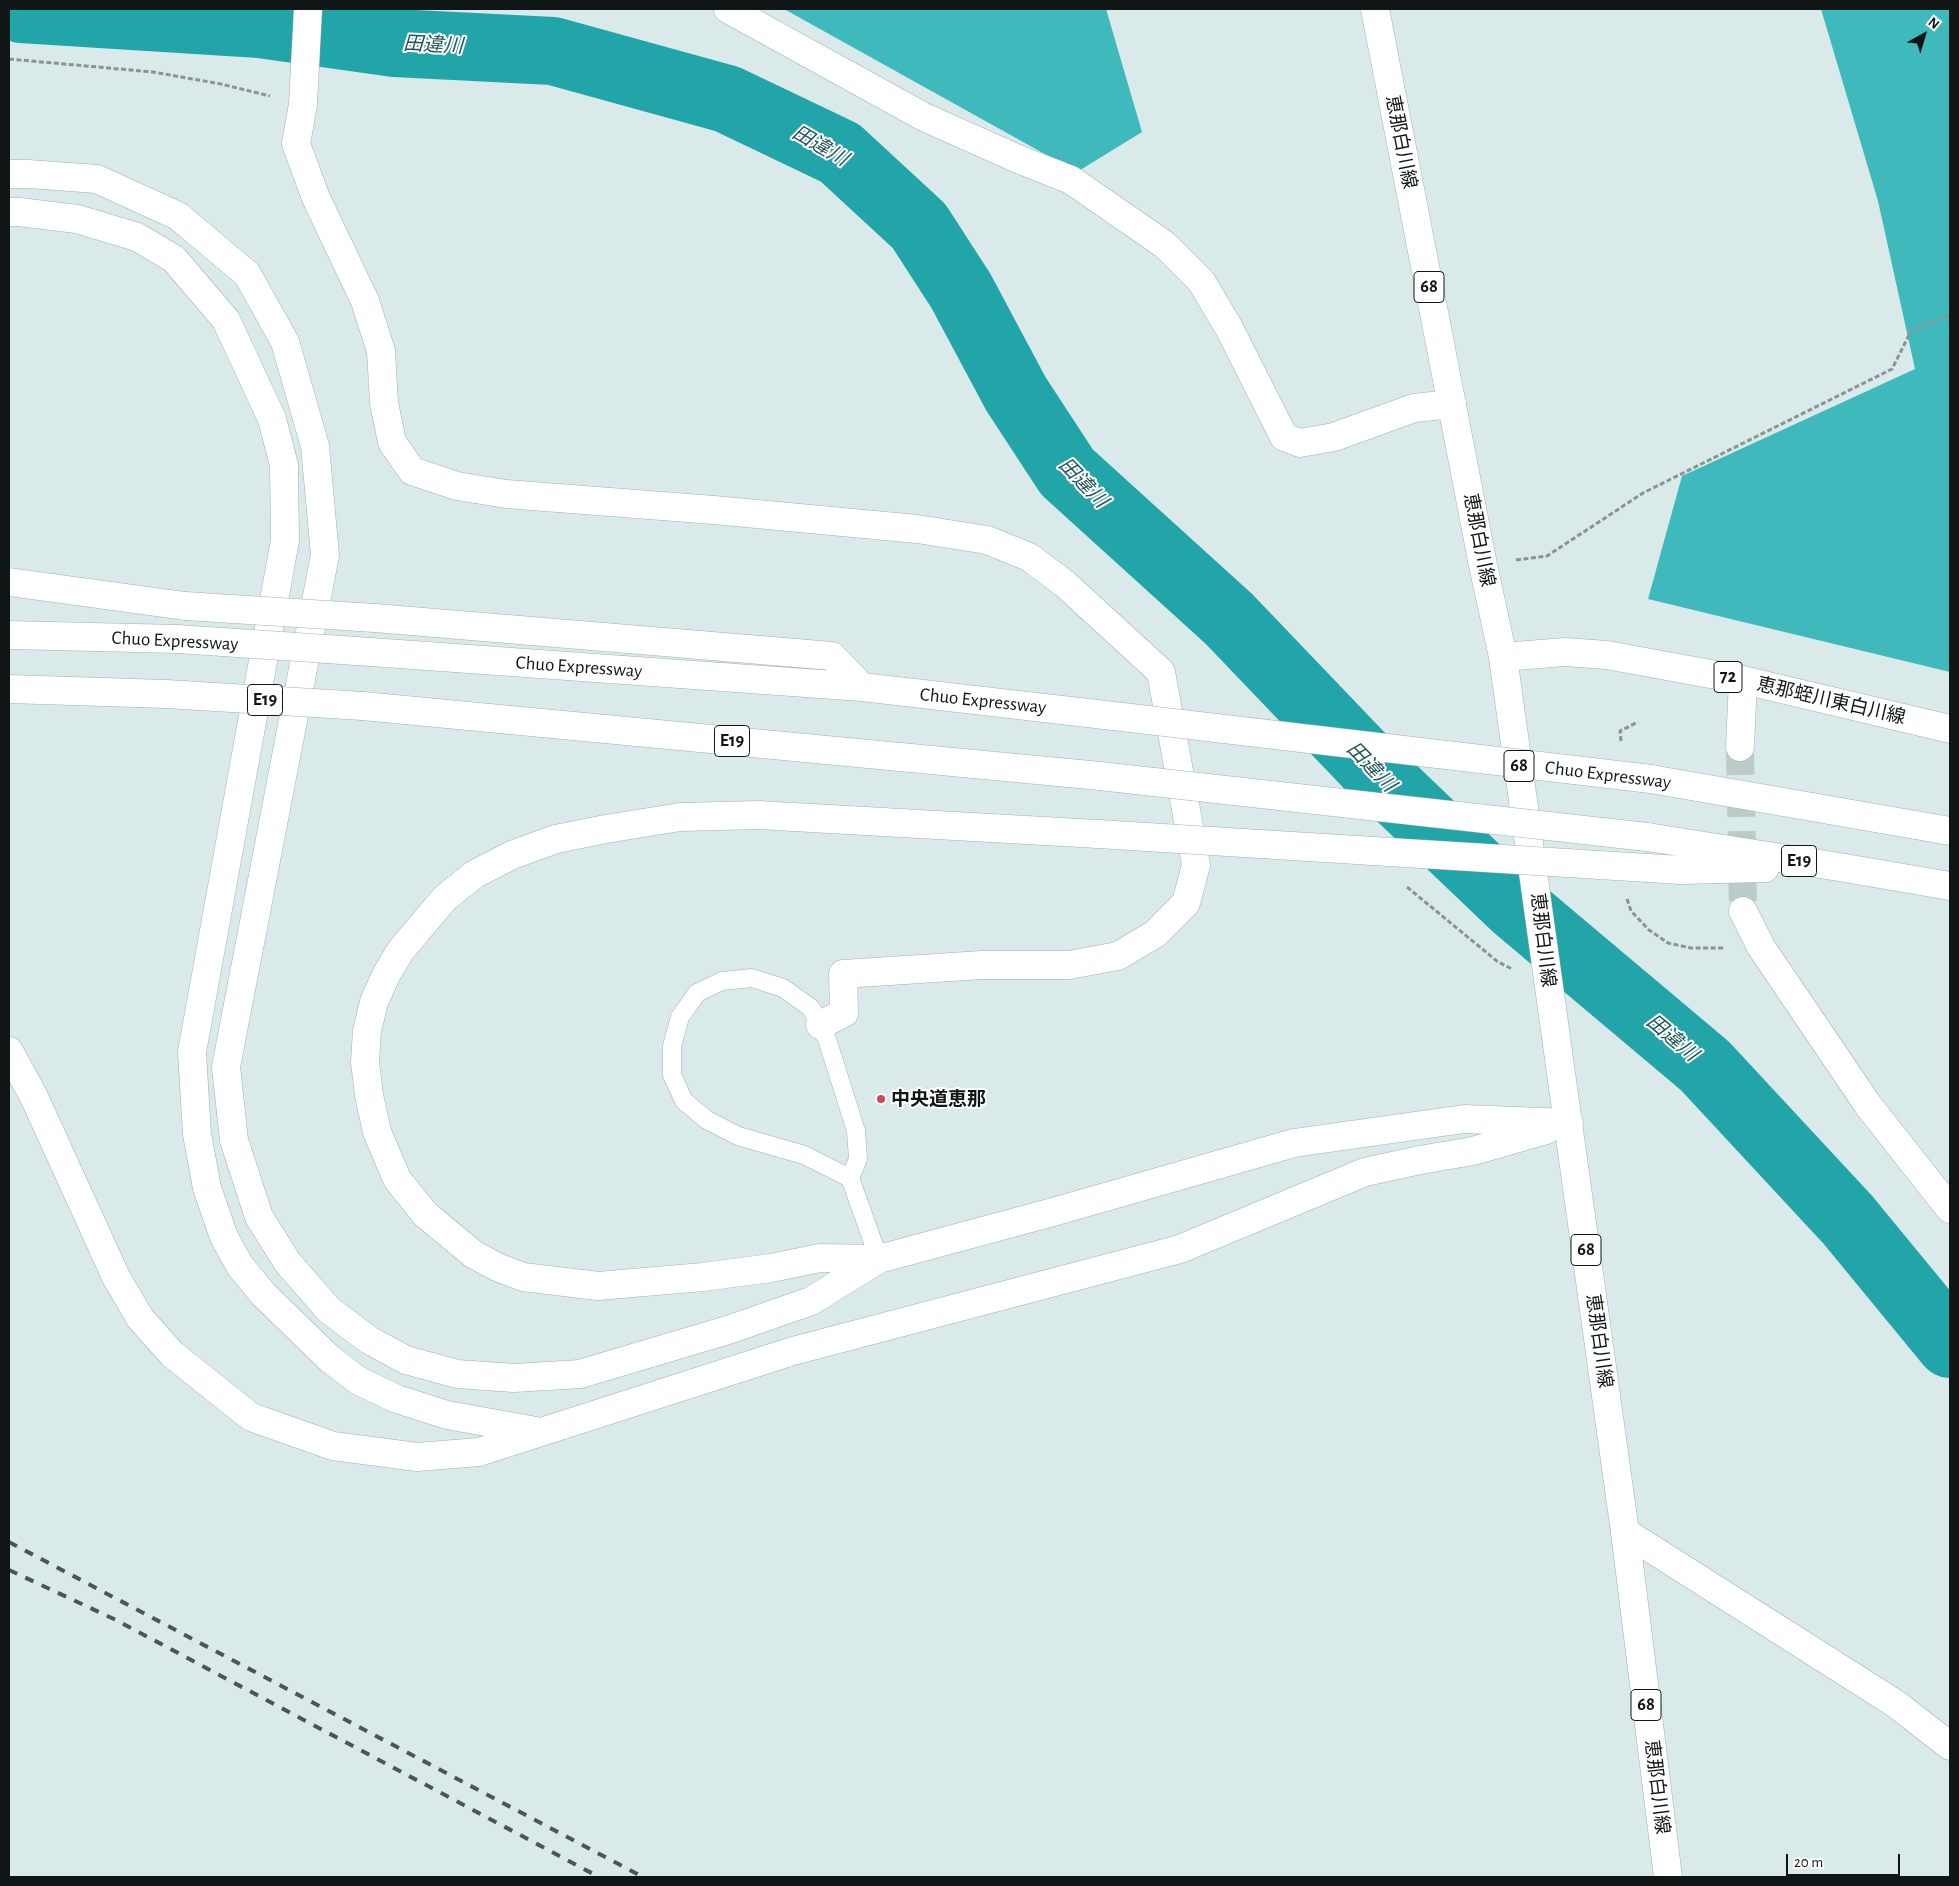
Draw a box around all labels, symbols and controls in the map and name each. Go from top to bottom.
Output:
north arrow [1899,10,1949,60]
text: N [1925,15,1942,32]
water label: 田違川 [402,31,464,59]
street label: 恵那白川線 [1381,93,1421,191]
water label: 田違川 [788,121,852,171]
road number: 68 [1414,272,1444,302]
water label: 田違川 [1054,453,1112,513]
street label: 恵那白川線 [1459,491,1499,589]
street label: Chuo Expressway [111,626,239,656]
street label: Chuo Expressway [515,651,643,683]
road number: 72 [1714,662,1742,692]
street label: 恵那蛭川東白川線 [1754,673,1908,729]
street label: Chuo Expressway [919,683,1047,719]
road number: E19 [248,684,282,716]
road number: E19 [714,726,750,756]
water label: 田違川 [1342,737,1400,797]
road number: 68 [1504,750,1534,781]
street label: Chuo Expressway [1544,756,1672,794]
road number: E19 [1782,846,1816,876]
street label: 恵那白川線 [1526,891,1560,989]
water label: 田違川 [1641,1010,1703,1066]
place label: 中央道恵那 [891,1088,986,1110]
marker: 中央道恵那 [875,1093,887,1105]
road number: 68 [1571,1234,1601,1266]
street label: 恵那白川線 [1581,1292,1617,1390]
road number: 68 [1631,1690,1661,1720]
street label: 恵那白川線 [1640,1738,1674,1836]
scale bar [1789,1844,1903,1876]
text: 20 m [1794,1855,1823,1870]

